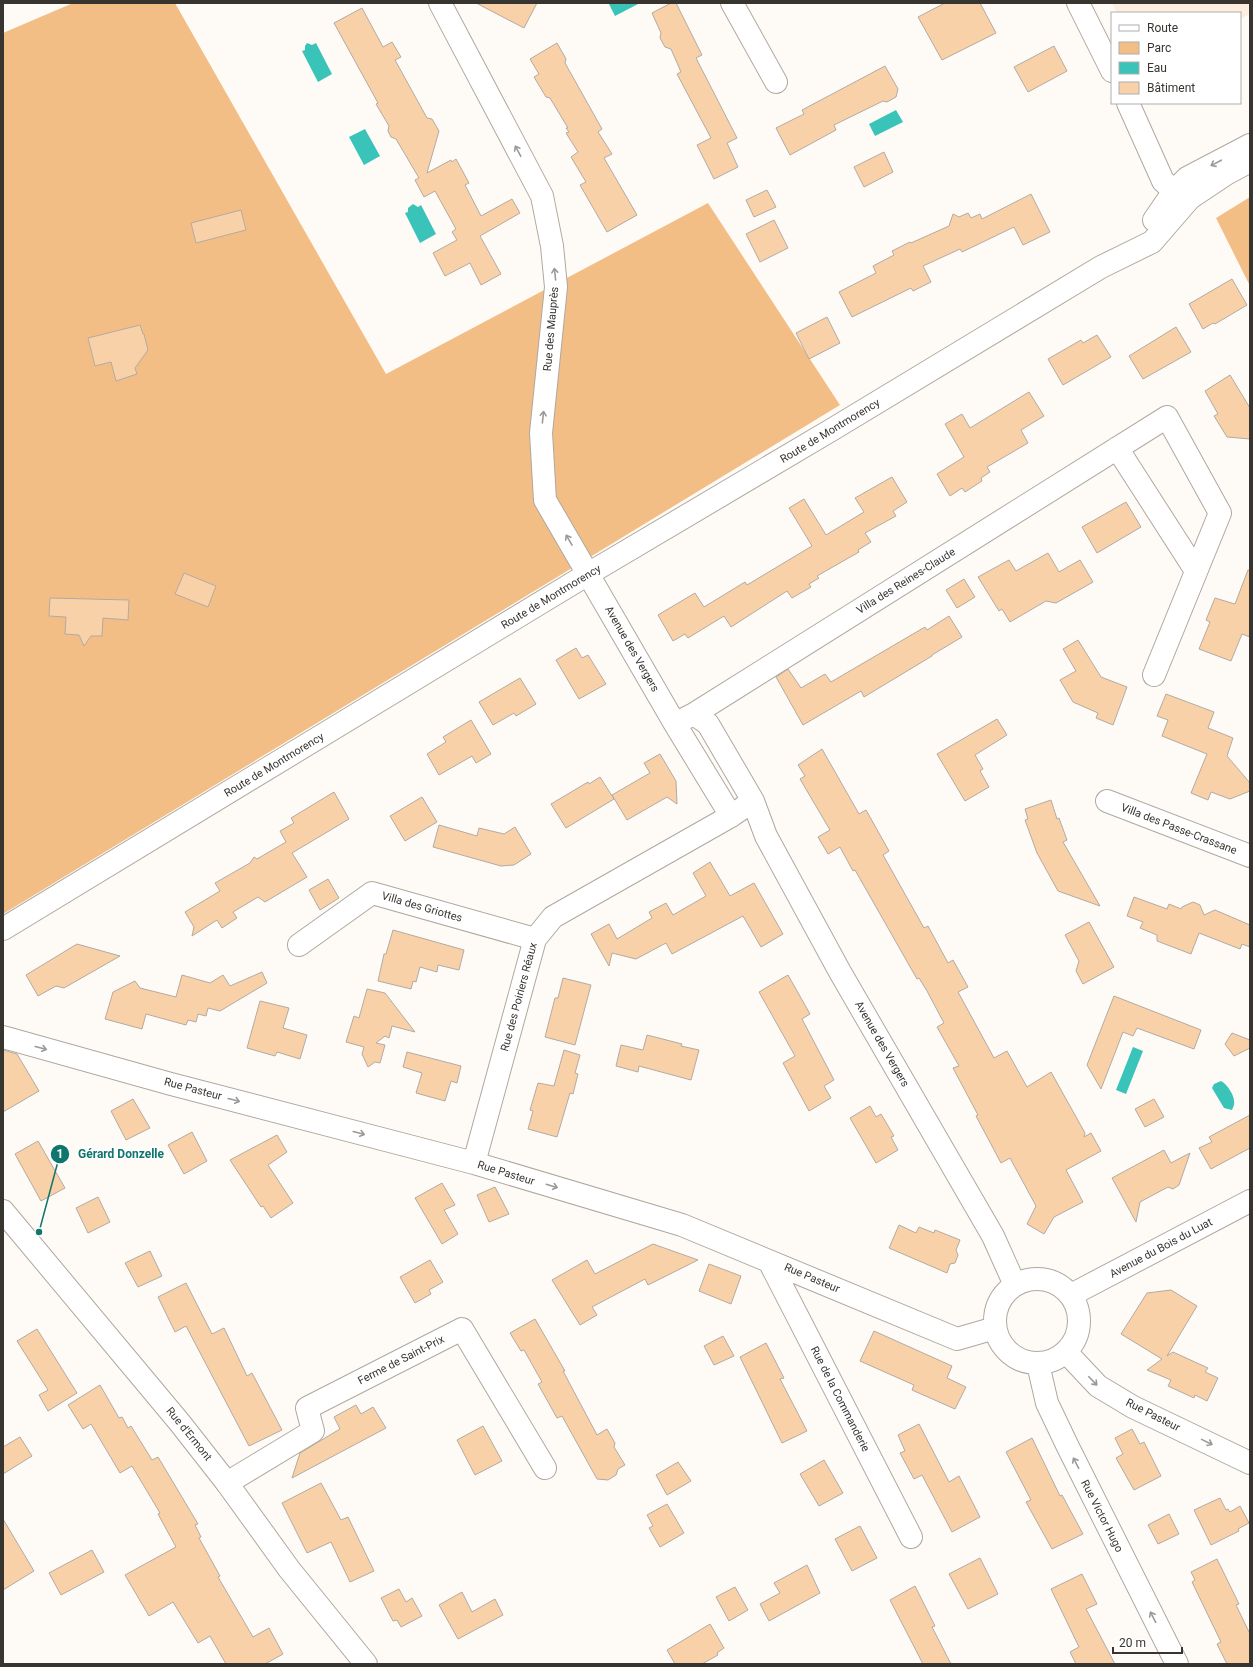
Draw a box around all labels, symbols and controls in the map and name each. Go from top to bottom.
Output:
legend [1111,12,1241,104]
text: Route [1147,21,1178,35]
text: Parc [1147,41,1171,55]
text: Eau [1147,61,1167,75]
text: Bâtiment [1147,81,1195,95]
one-way arrow [514,145,522,157]
one-way arrow [1210,160,1222,167]
one-way arrow [551,268,559,281]
street label: Rue des Mauprès [541,286,561,372]
street label: Route de Montmorency [778,396,883,466]
one-way arrow [539,411,547,424]
one-way arrow [564,534,572,546]
street label: Villa des Reines-Claude [854,545,958,617]
street label: Route de Montmorency [499,562,604,632]
street label: Avenue des Vergers [602,604,662,694]
street label: Route de Montmorency [222,730,327,800]
street label: Villa des Passe-Crassane [1119,801,1239,857]
street label: Villa des Griottes [380,889,464,925]
street label: Rue des Poiriers Réaux [498,941,540,1053]
street label: Avenue des Vergers [852,999,912,1089]
one-way arrow [34,1045,47,1052]
street label: Rue Pasteur [163,1075,224,1103]
one-way arrow [227,1097,240,1104]
one-way arrow [353,1130,366,1137]
callout: Gérard Donzelle [50,1142,172,1166]
text: 1 [57,1147,63,1161]
text: Gérard Donzelle [78,1147,164,1161]
street label: Rue Pasteur [476,1158,536,1188]
one-way arrow [545,1183,558,1190]
street label: Avenue du Bois du Luat [1108,1215,1215,1281]
street label: Rue Pasteur [782,1260,842,1296]
street label: Ferme de Saint-Prix [356,1332,447,1387]
street label: Rue de la Commanderie [808,1344,872,1454]
one-way arrow [1088,1375,1097,1385]
street label: Rue Pasteur [1124,1396,1183,1434]
street label: Rue d'Ermont [163,1405,215,1464]
one-way arrow [1200,1439,1212,1446]
one-way arrow [1071,1457,1079,1469]
street label: Rue Victor Hugo [1078,1478,1126,1554]
one-way arrow [1149,1611,1156,1623]
scale bar [1113,1629,1182,1655]
text: 20 m [1119,1636,1146,1650]

